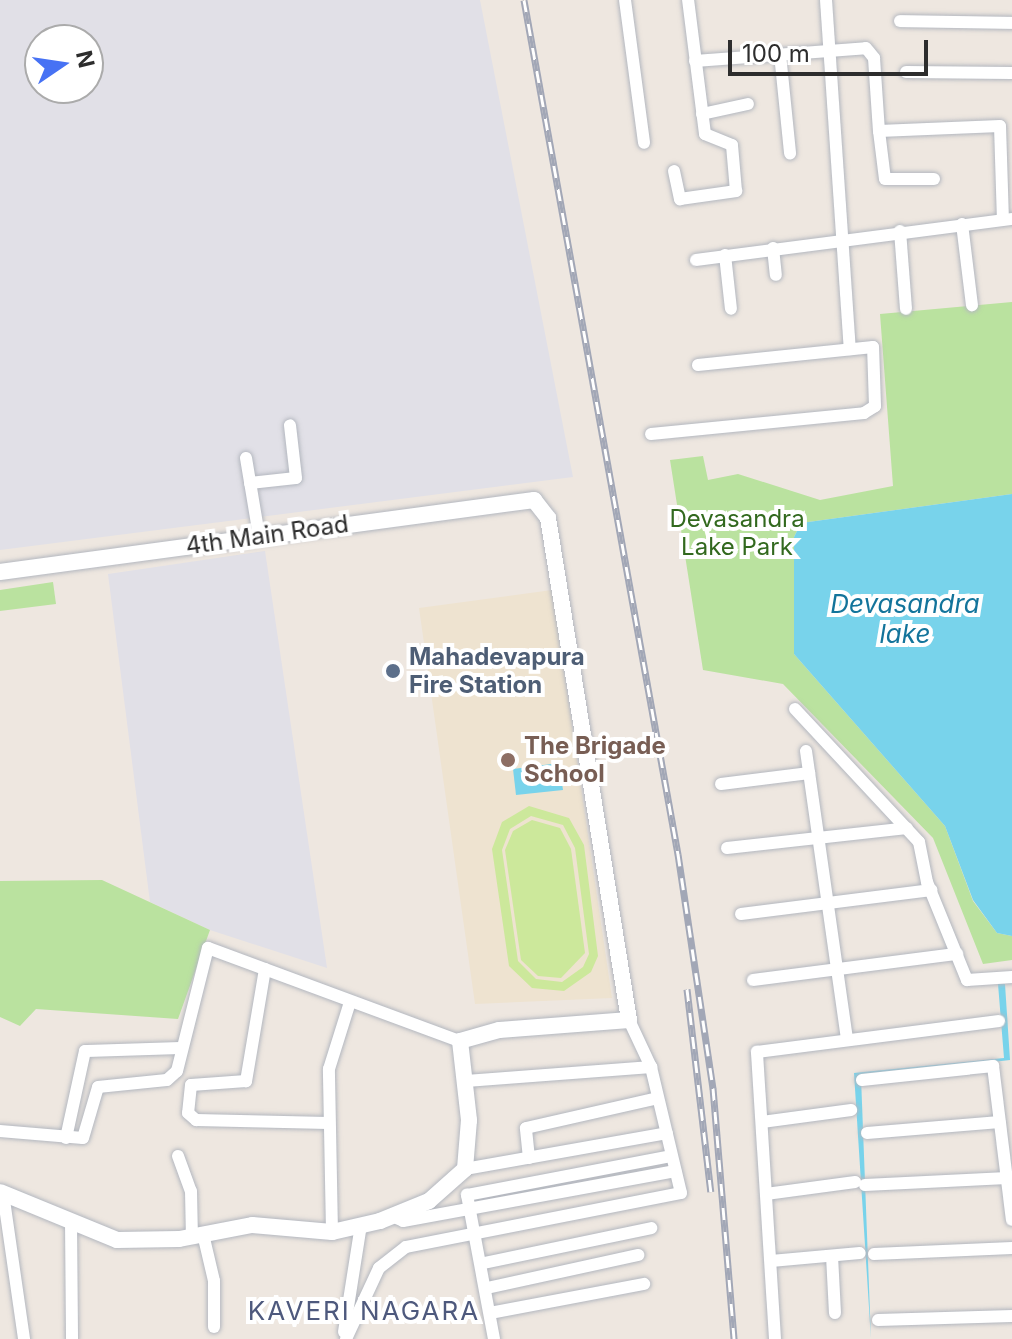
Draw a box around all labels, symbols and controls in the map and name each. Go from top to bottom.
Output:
north arrow [24,24,104,104]
scale bar [732,24,932,74]
text: 100 m [742,39,810,68]
text: N [71,48,100,70]
park label: Devasandra Lake Park [669,505,805,561]
street label: 4th Main Road [184,509,350,561]
water label: Devasandra lake [830,588,980,650]
place label: Mahadevapura Fire Station [409,643,585,699]
marker: Mahadevapura Fire Station [384,662,402,680]
place label: The Brigade School [524,732,666,788]
marker: The Brigade School [499,751,517,769]
district label: KAVERI NAGARA [248,1295,480,1327]

